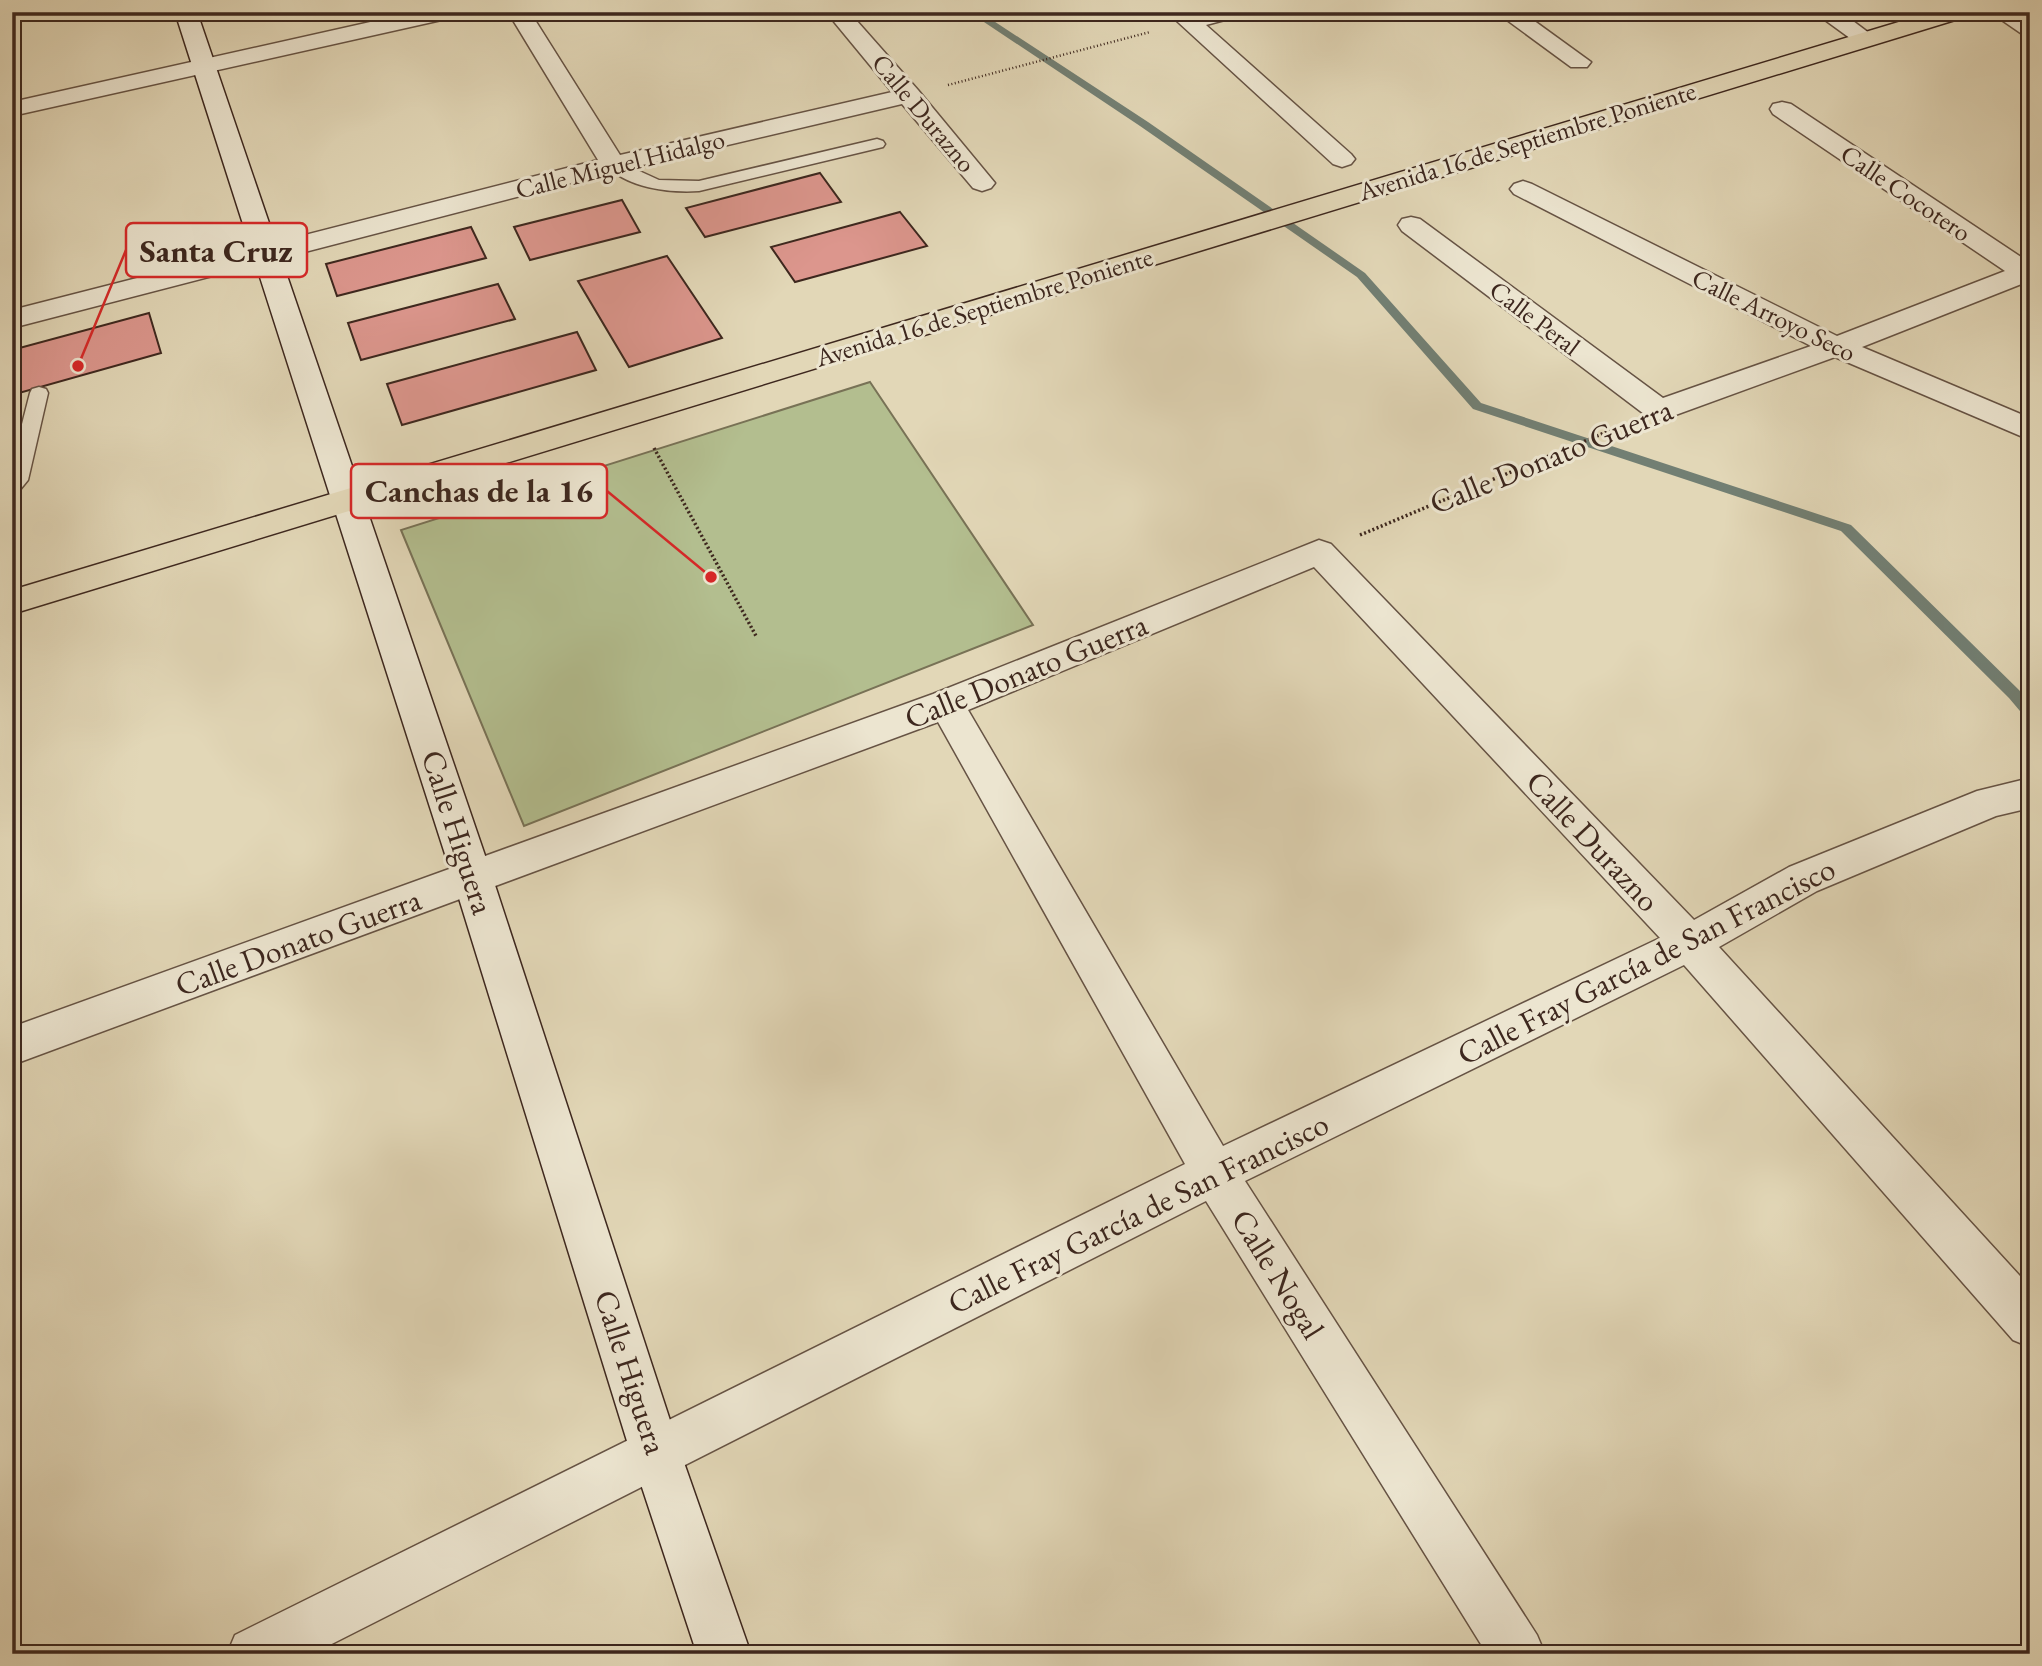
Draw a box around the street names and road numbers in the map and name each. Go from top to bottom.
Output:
street label: Calle Durazno [864,47,984,179]
street label: Avenida 16 de Septiembre Poniente [1353,73,1700,209]
street label: Calle Miguel Hidalgo [512,122,728,206]
street label: Calle Cocotero [1834,137,1978,249]
street label: Avenida 16 de Septiembre Poniente [810,239,1157,375]
street label: Calle Arroyo Seco [1687,261,1861,369]
street label: Calle Peral [1483,273,1587,363]
street label: Calle Donato Guerra [1423,388,1679,524]
street label: Calle Donato Guerra [898,603,1154,739]
street label: Calle Higuera [412,745,504,920]
street label: Calle Durazno [1517,761,1669,921]
street label: Calle Fray García de San Francisco [1450,847,1842,1075]
street label: Calle Donato Guerra [169,878,427,1006]
street label: Calle Fray García de San Francisco [941,1102,1335,1324]
street label: Calle Nogal [1222,1201,1334,1347]
street label: Calle Higuera [585,1285,677,1460]

